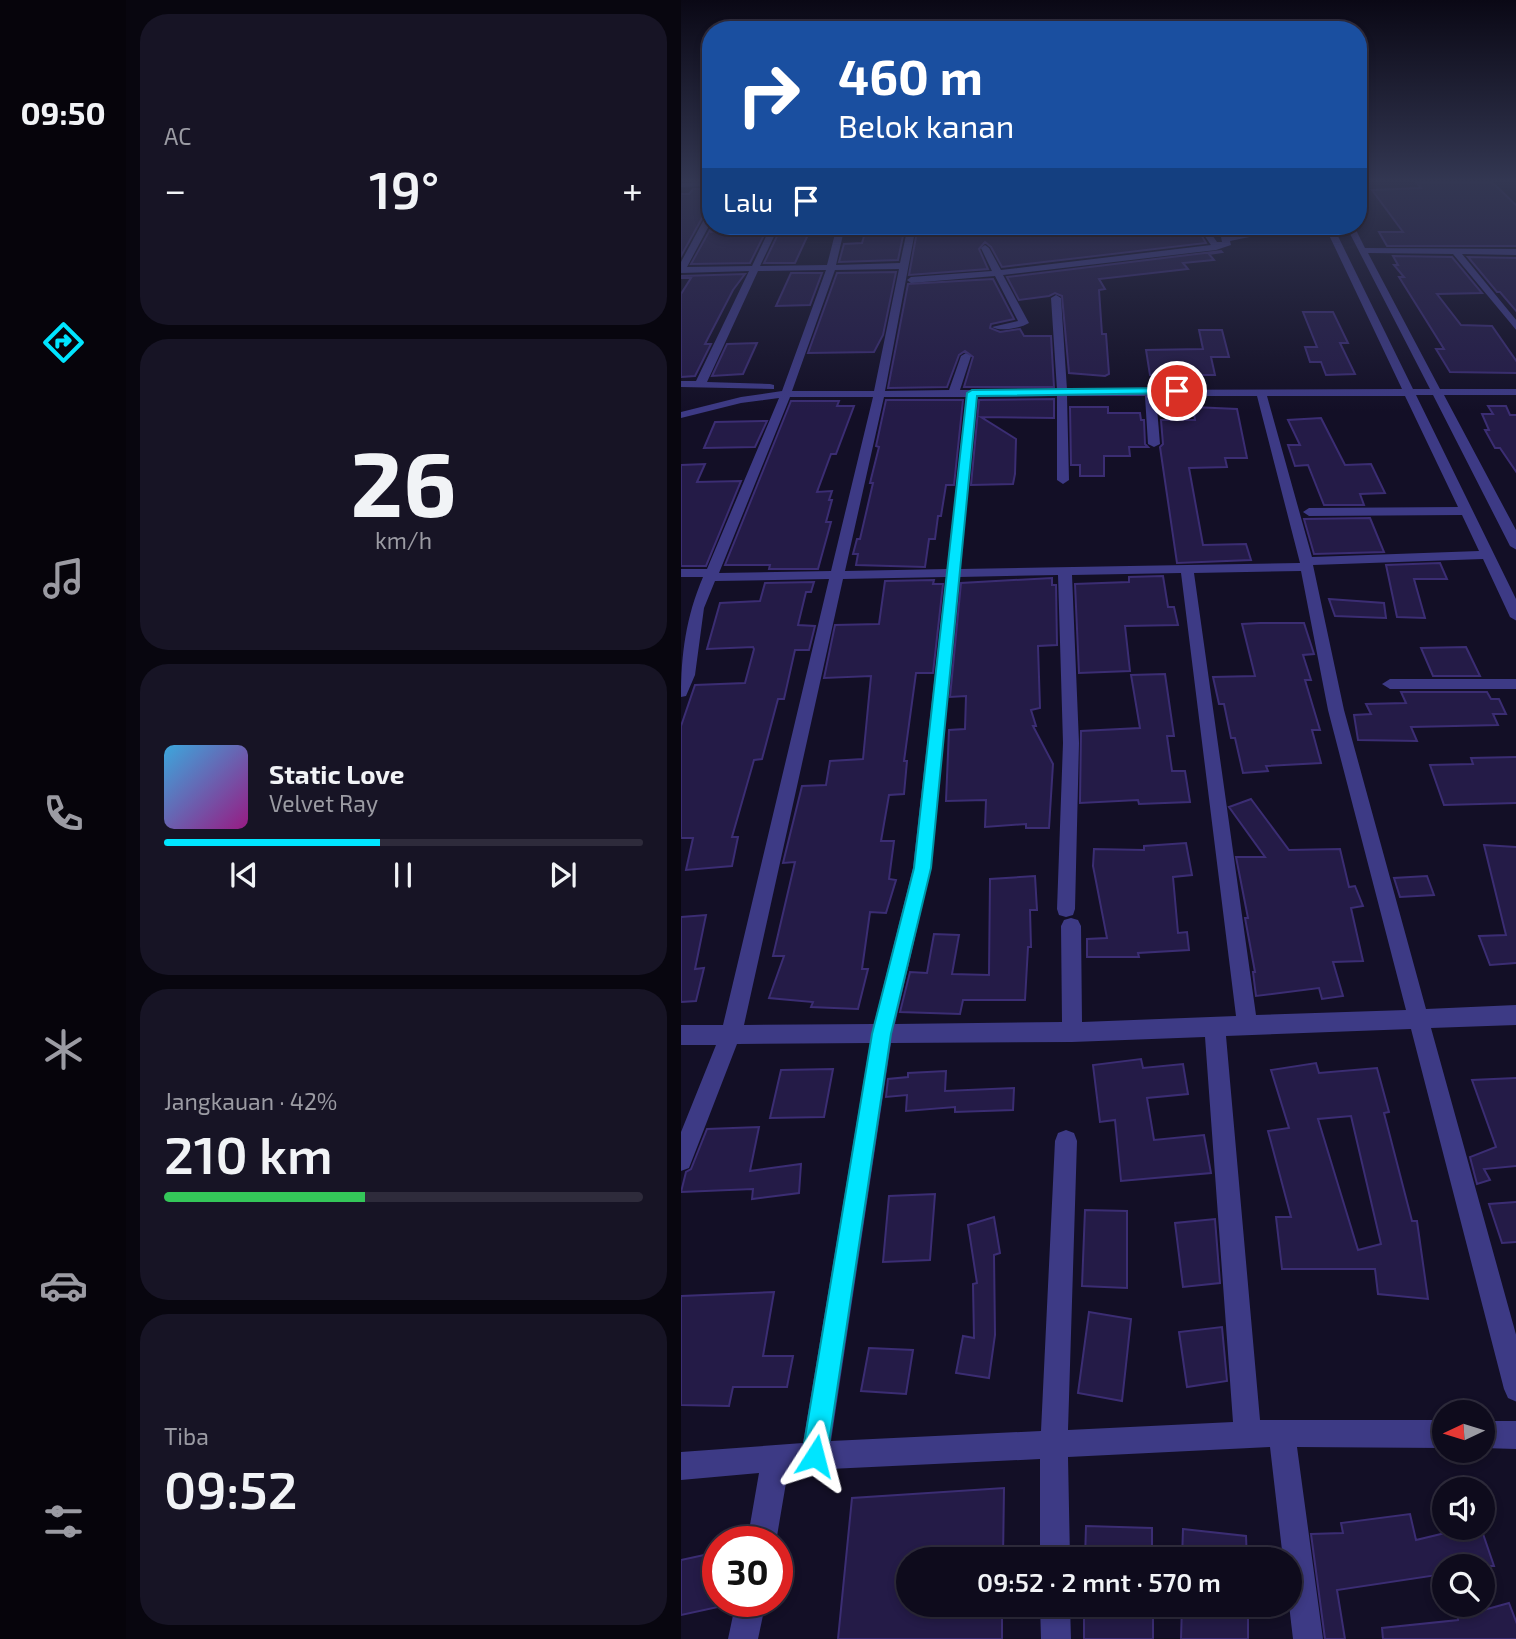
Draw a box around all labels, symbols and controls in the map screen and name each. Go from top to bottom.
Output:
text: 460 m [838,46,983,105]
icon: right [723,49,814,140]
text: 09:50 [20,93,106,131]
text: Belok kanan [838,106,1014,144]
text: AC [164,122,191,150]
text: 19° [369,157,439,219]
text: − [164,166,186,212]
text: + [622,166,643,212]
icon: arrive [787,182,825,220]
text: Lalu [723,186,773,217]
icon: directions [39,318,88,367]
pin [1147,361,1207,421]
icon: arrive [1158,372,1196,410]
text: 26 [350,426,457,535]
text: km/h [375,526,432,554]
icon: music [39,554,88,603]
text: Static Love [269,758,405,789]
icon: phone [39,789,88,838]
text: Velvet Ray [269,789,378,817]
icon: previous [225,856,263,894]
icon: pause [384,856,422,894]
icon: next [544,856,582,894]
icon: climate [39,1025,88,1074]
text: Jangkauan · 42% [164,1087,337,1115]
text: 210 km [164,1122,333,1184]
icon: car [39,1261,88,1310]
north arrow [1432,1400,1495,1463]
map controls [1432,1400,1495,1617]
position arrow [778,1419,852,1493]
text: Tiba [164,1422,209,1450]
text: 09:52 [164,1457,297,1519]
button: sound [1432,1477,1495,1540]
icon: filters [39,1497,88,1546]
speed limit sign: 30 [702,1526,793,1617]
button: search [1432,1554,1495,1617]
text: 09:52 · 2 mnt · 570 m [977,1566,1221,1597]

